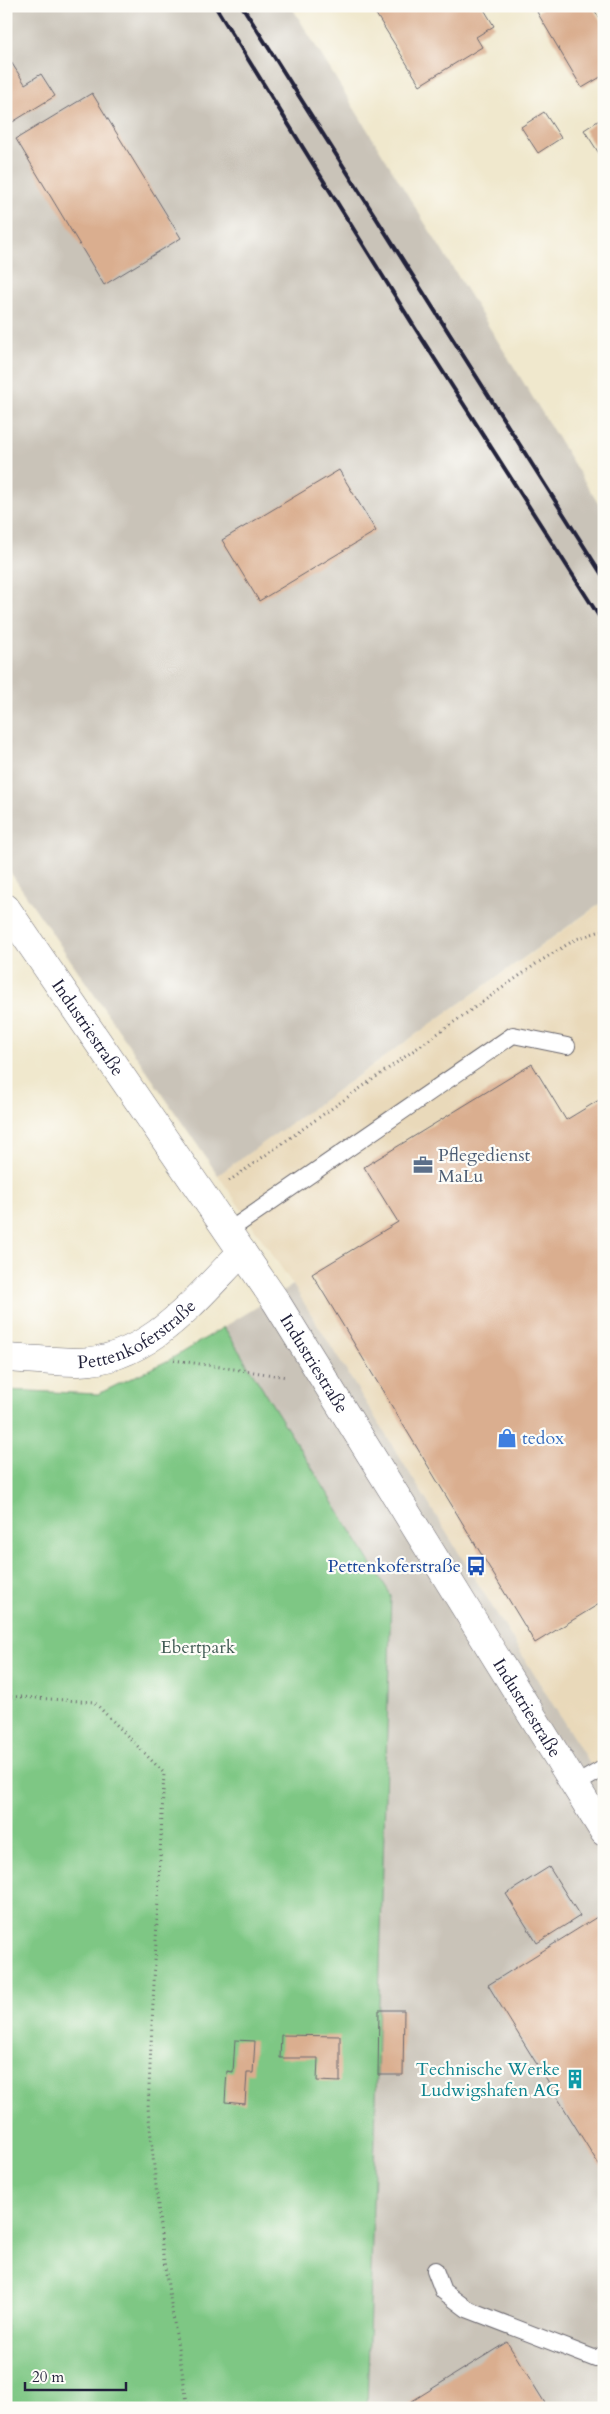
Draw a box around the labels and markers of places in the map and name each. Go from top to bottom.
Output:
place label: Pflegedienst MaLu [438,1143,530,1189]
office icon: Pflegedienst MaLu [412,1154,434,1176]
place label: tedox [522,1426,564,1451]
shop icon: tedox [496,1427,518,1449]
place label: Pettenkoferstraße [328,1554,461,1579]
bus stop icon: Pettenkoferstraße [465,1555,487,1577]
place label: Technische Werke Ludwigshafen AG [416,2057,560,2103]
building icon: Technische Werke Ludwigshafen AG [564,2068,586,2090]

